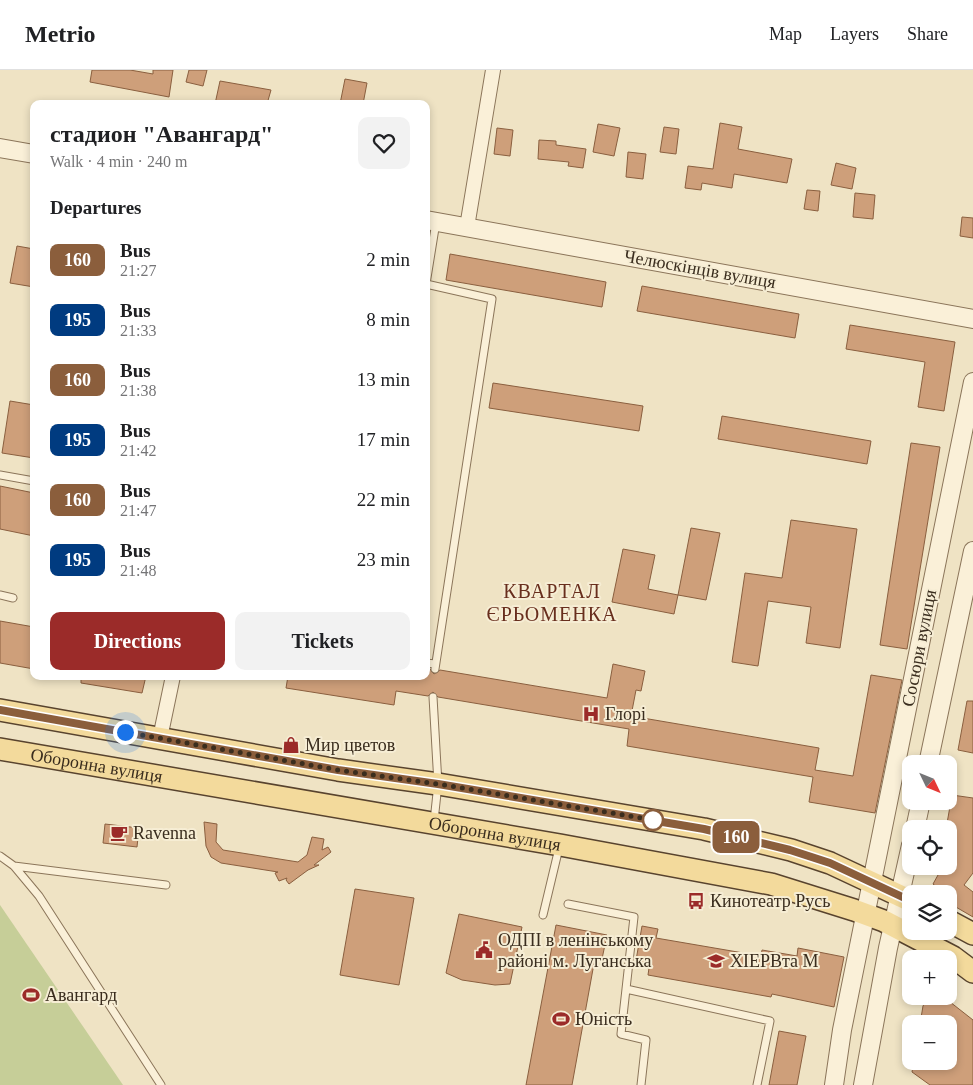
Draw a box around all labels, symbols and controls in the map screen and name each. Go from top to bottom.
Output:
text: Metrio [25,21,96,47]
text: Map [769,24,802,44]
text: Layers [830,24,879,44]
text: Share [907,24,948,44]
button: heart [358,117,410,169]
text: стадион "Авангард" [50,121,273,147]
text: Walk · 4 min · 240 m [50,153,187,170]
text: Departures [50,197,141,218]
text: Bus [120,240,151,261]
street label: Челюскінців вулиця [623,246,777,292]
text: 2 min [366,249,410,270]
text: 160 [64,250,91,270]
text: 21:27 [120,262,156,279]
text: Bus [120,300,151,321]
text: 8 min [366,309,410,330]
text: 195 [64,310,91,330]
text: 21:33 [120,322,156,339]
text: Bus [120,360,151,381]
text: 13 min [357,369,410,390]
text: 160 [64,370,91,390]
text: 21:38 [120,382,156,399]
text: Bus [120,420,151,441]
text: 17 min [357,429,410,450]
text: 195 [64,430,91,450]
text: 21:42 [120,442,156,459]
text: Bus [120,480,151,501]
text: 22 min [357,489,410,510]
text: 160 [64,490,91,510]
text: 21:47 [120,502,156,519]
text: Bus [120,540,151,561]
text: 23 min [357,549,410,570]
text: 195 [64,550,91,570]
text: 21:48 [120,562,156,579]
district label: КВАРТАЛ ЄРЬОМЕНКА [487,580,617,625]
street label: Сосюри вулиця [898,588,940,708]
button: Directions [50,612,225,670]
button: Tickets [235,612,410,670]
hospital icon: Глорі [581,704,601,724]
place label: Глорі [605,704,646,724]
your location [113,720,138,745]
shop icon: Мир цветов [281,735,301,755]
place label: Мир цветов [305,735,395,755]
street label: Оборонна вулиця [29,744,164,787]
north arrow [902,755,958,810]
map controls [902,755,957,1070]
unlabelled marker [642,809,664,831]
street label: Оборонна вулиця [427,813,562,855]
button: locate [902,820,957,875]
line badge: 160 [707,821,765,853]
cafe icon: Ravenna [109,823,129,843]
place label: Ravenna [133,823,196,843]
text: 160 [723,827,750,847]
button: layers [902,885,957,940]
bus stop icon: Кинотеатр Русь [686,891,706,911]
place label: Кинотеатр Русь [710,891,830,911]
place label: ОДПІ в ленінському районі м. Луганська [498,930,653,971]
public building icon: ОДПІ в ленінському районі м. Луганська [474,940,494,960]
button: + [902,950,957,1005]
school or university icon: ХІЕРВта М [706,951,726,971]
place label: ХІЕРВта М [730,951,819,971]
sports icon: Авангард [21,985,41,1005]
place label: Авангард [45,985,117,1005]
sports icon: Юність [551,1009,571,1029]
place label: Юність [575,1009,632,1029]
button: − [902,1015,957,1070]

